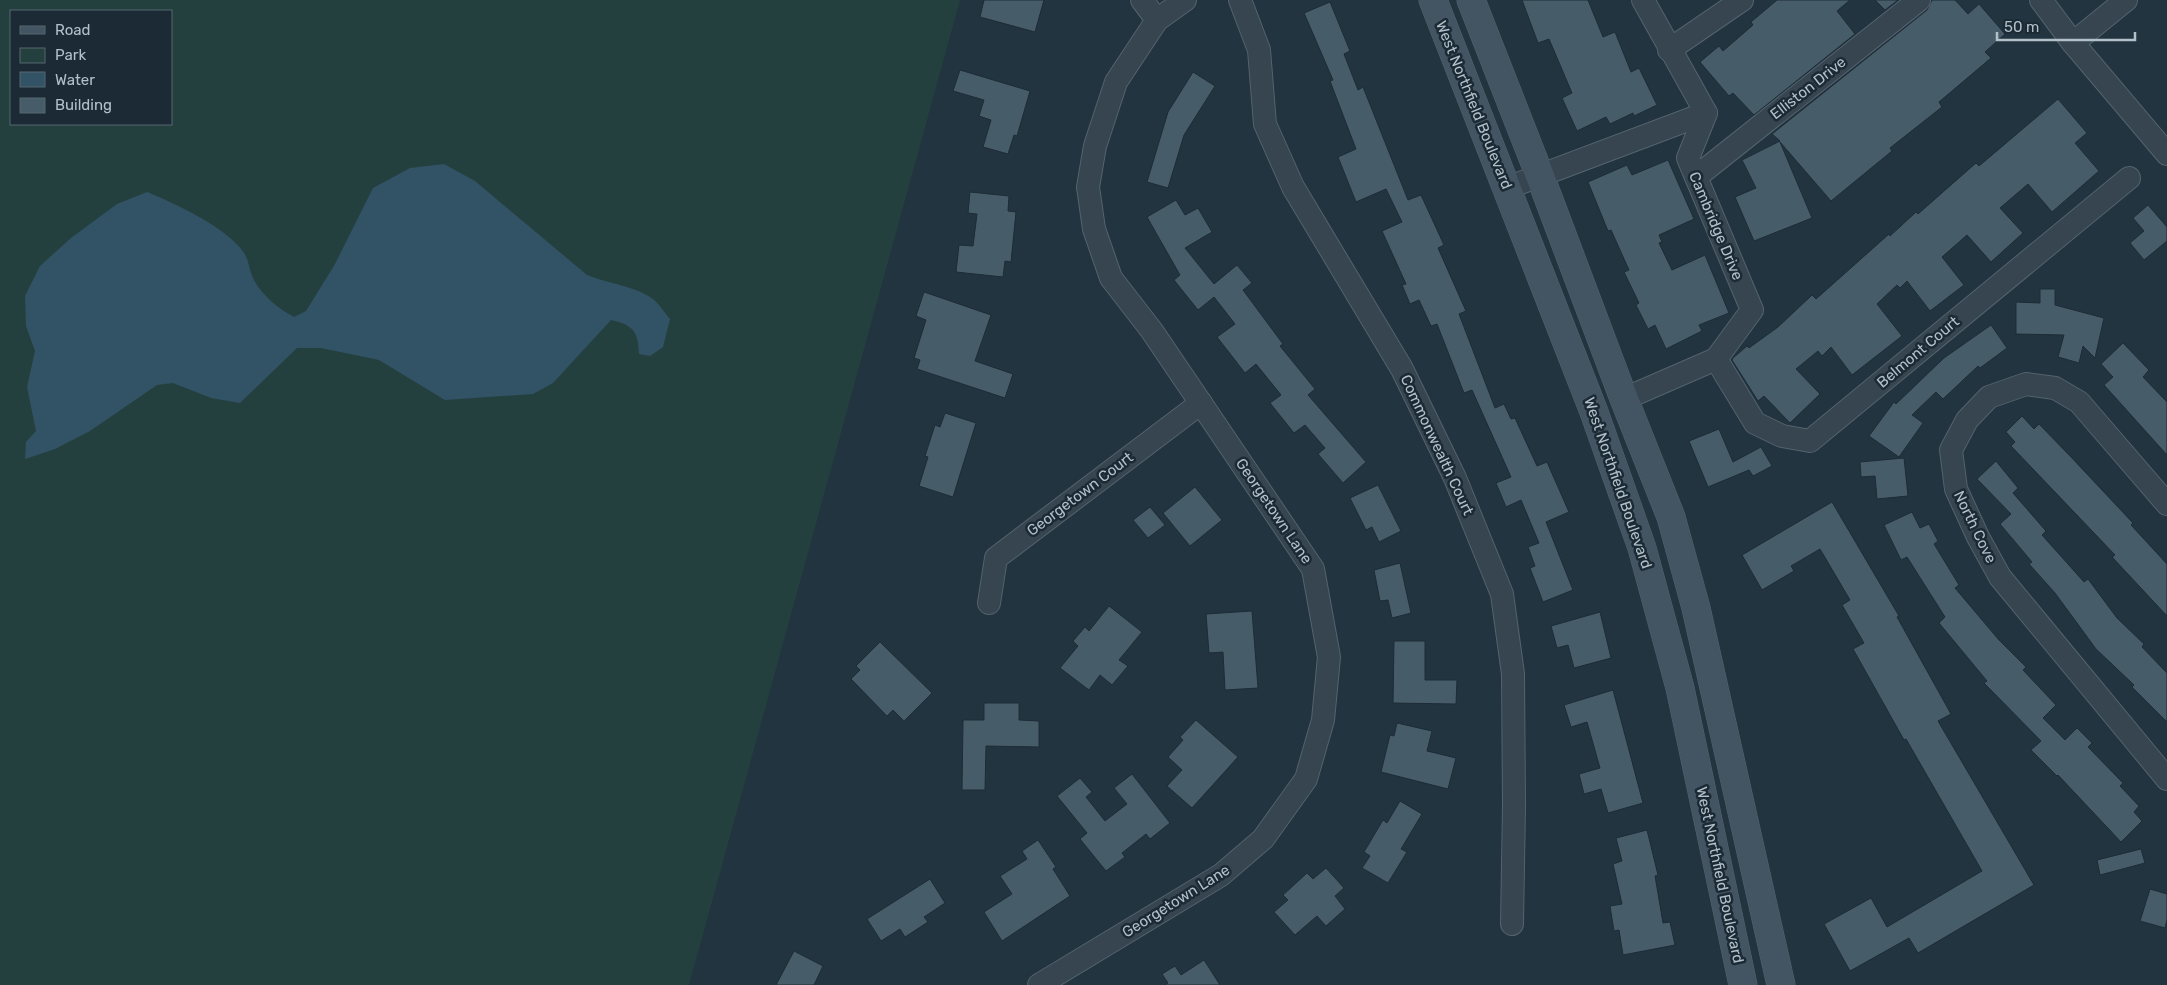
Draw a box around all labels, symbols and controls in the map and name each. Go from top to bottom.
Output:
legend [10,10,172,125]
scale bar [1997,10,2134,42]
street label: West Northfield Boulevard [1432,18,1516,192]
text: 50 m [2004,18,2039,36]
text: Road [55,21,91,39]
text: Park [55,46,86,64]
street label: Elliston Drive [1767,53,1849,123]
text: Water [55,71,95,89]
text: Building [55,96,112,114]
street label: Cambridge Drive [1685,169,1747,283]
street label: Belmont Court [1873,312,1963,392]
street label: Commonwealth Court [1397,372,1478,518]
street label: West Northfield Boulevard [1580,395,1656,571]
street label: Georgetown Court [1023,448,1137,540]
street label: Georgetown Lane [1232,455,1316,567]
street label: North Cove [1950,488,2000,566]
street label: West Northfield Boulevard [1692,785,1748,965]
street label: Georgetown Lane [1119,861,1233,941]

